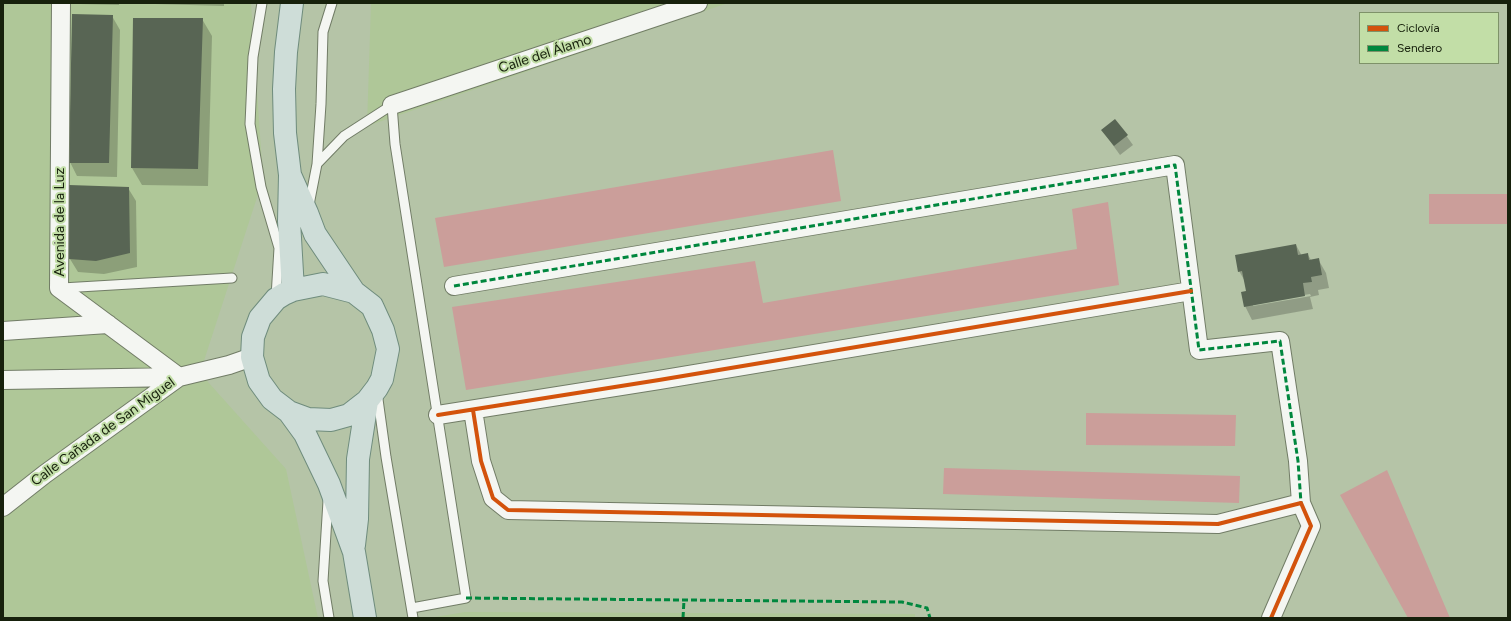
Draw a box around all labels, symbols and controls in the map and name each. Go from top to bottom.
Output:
legend [1359,12,1499,64]
text: Ciclovía [1397,21,1440,35]
street label: Calle del Álamo [496,31,594,77]
text: Sendero [1397,41,1442,55]
street label: Avenida de la Luz [52,168,68,276]
street label: Calle Cañada de San Miguel [28,374,178,490]

